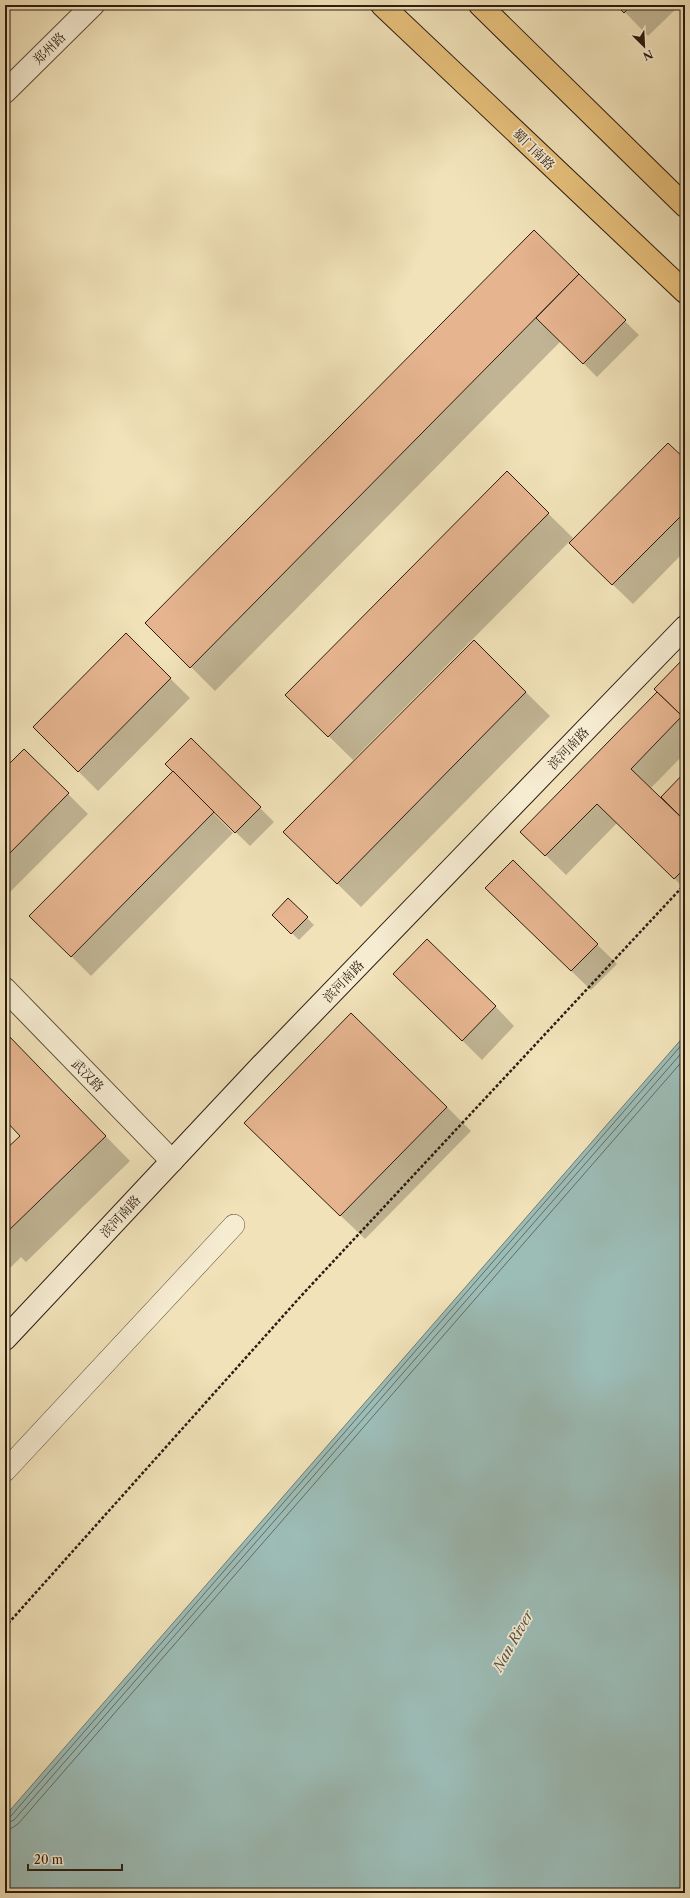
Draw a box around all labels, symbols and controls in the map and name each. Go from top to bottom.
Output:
north arrow [624,26,664,66]
street label: 郑州路 [30,29,68,67]
text: N [640,47,655,64]
street label: 蜀门南路 [510,125,558,173]
street label: 滨河南路 [544,724,592,772]
street label: 滨河南路 [319,957,367,1005]
street label: 武汉路 [69,1055,107,1095]
street label: 滨河南路 [96,1192,144,1240]
water label: Nan River [488,1606,538,1676]
scale bar [28,1846,122,1872]
text: 20 m [34,1852,63,1867]

